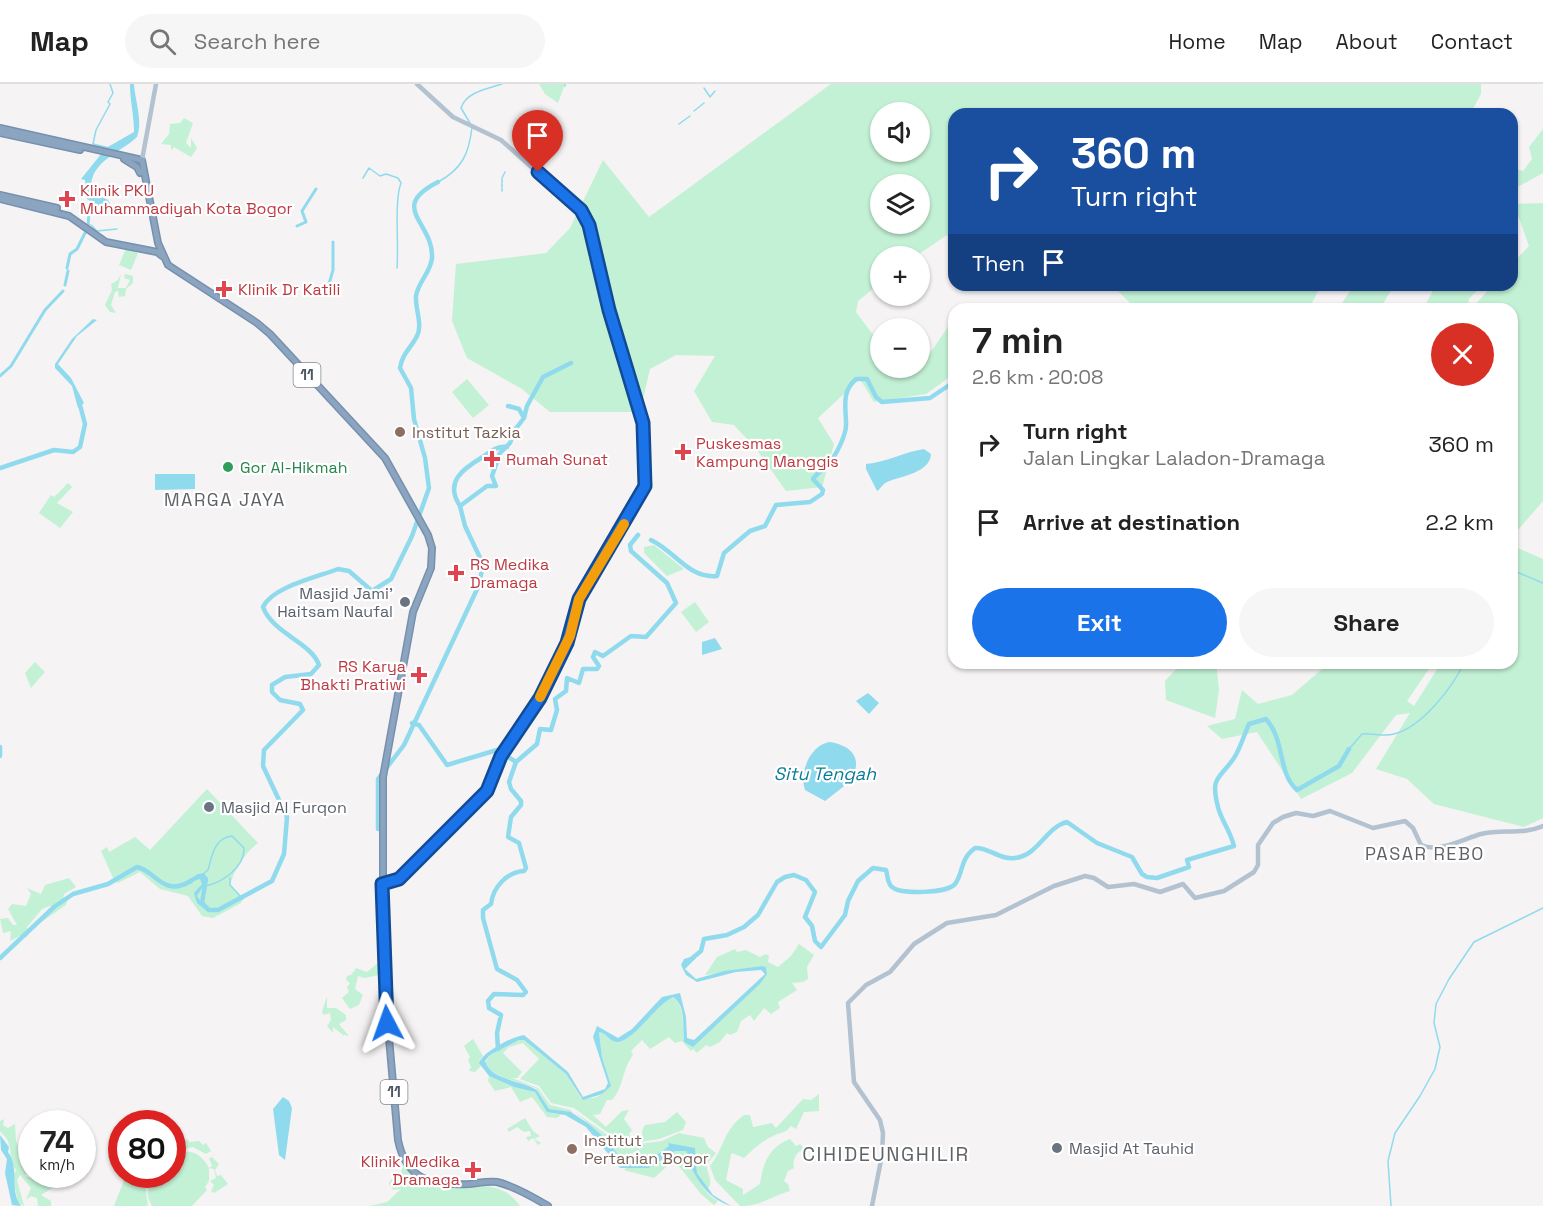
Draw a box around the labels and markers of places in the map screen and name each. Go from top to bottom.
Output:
pin [512,110,563,172]
place label: Klinik PKU Muhammadiyah Kota Bogor [80,180,293,219]
marker: Klinik PKU Muhammadiyah Kota Bogor [58,190,76,208]
place label: Klinik Dr Katili [238,279,340,300]
marker: Klinik Dr Katili [215,280,233,298]
place label: Institut Tazkia [412,422,521,443]
marker: Institut Tazkia [393,425,407,439]
place label: Puskesmas Kampung Manggis [696,433,839,472]
marker: Puskesmas Kampung Manggis [674,443,692,461]
place label: Rumah Sunat [506,449,608,470]
marker: Rumah Sunat [483,450,501,468]
place label: Gor Al-Hikmah [240,457,347,478]
marker: Gor Al-Hikmah [221,460,235,474]
place label: RS Medika Dramaga [470,554,549,593]
marker: RS Medika Dramaga [447,564,465,582]
place label: Masjid Jami' Haitsam Naufal [277,583,393,622]
marker: Masjid Jami' Haitsam Naufal [398,595,412,609]
place label: RS Karya Bhakti Pratiwi [300,656,406,695]
marker: RS Karya Bhakti Pratiwi [410,666,428,684]
place label: Masjid Al Furqon [221,797,347,818]
marker: Masjid Al Furqon [202,800,216,814]
place label: Institut Pertanian Bogor [584,1130,709,1169]
place label: Masjid At Tauhid [1069,1138,1194,1159]
marker: Masjid At Tauhid [1050,1141,1064,1155]
marker: Institut Pertanian Bogor [565,1142,579,1156]
place label: Klinik Medika Dramaga [361,1151,460,1190]
marker: Klinik Medika Dramaga [464,1161,482,1179]

